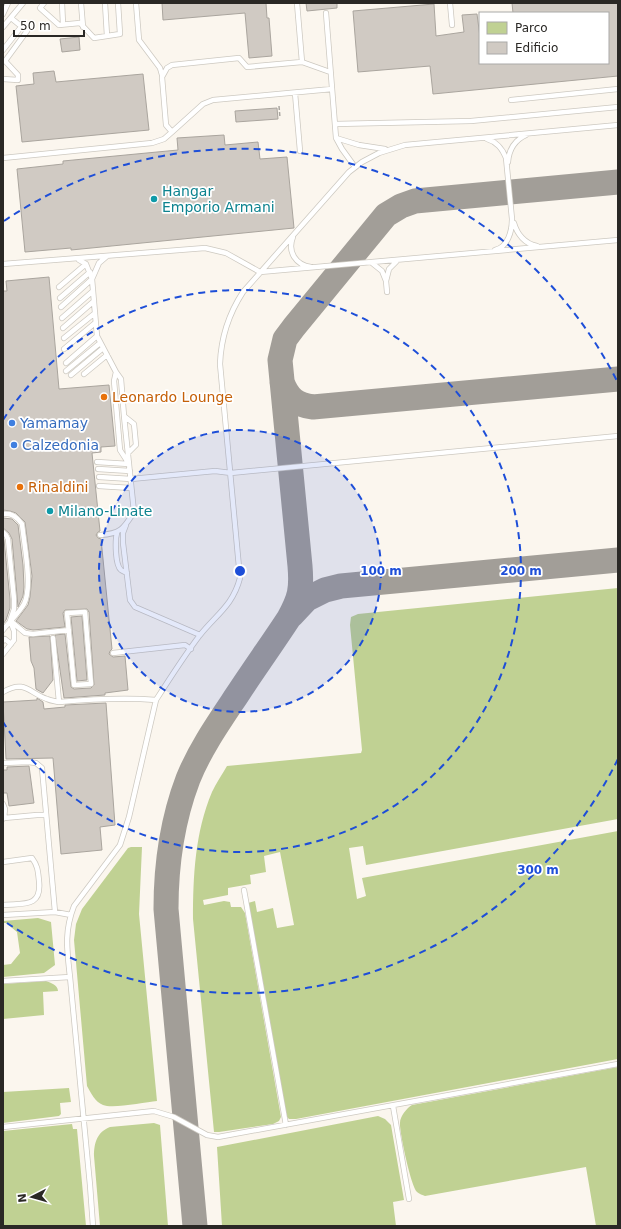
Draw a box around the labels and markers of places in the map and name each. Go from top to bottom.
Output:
place label: Hangar Emporio Armani [162,183,275,215]
marker: Hangar Emporio Armani [149,194,159,204]
place label: Leonardo Lounge [112,389,233,405]
marker: Leonardo Lounge [99,392,109,402]
place label: Yamamay [19,415,88,431]
marker: Yamamay [7,418,17,428]
place label: Calzedonia [22,437,99,453]
marker: Calzedonia [9,440,19,450]
place label: Rinaldini [28,479,89,495]
marker: Rinaldini [15,482,25,492]
place label: Milano-Linate [58,503,152,519]
marker: Milano-Linate [45,506,55,516]
centre of rings [233,564,247,578]

